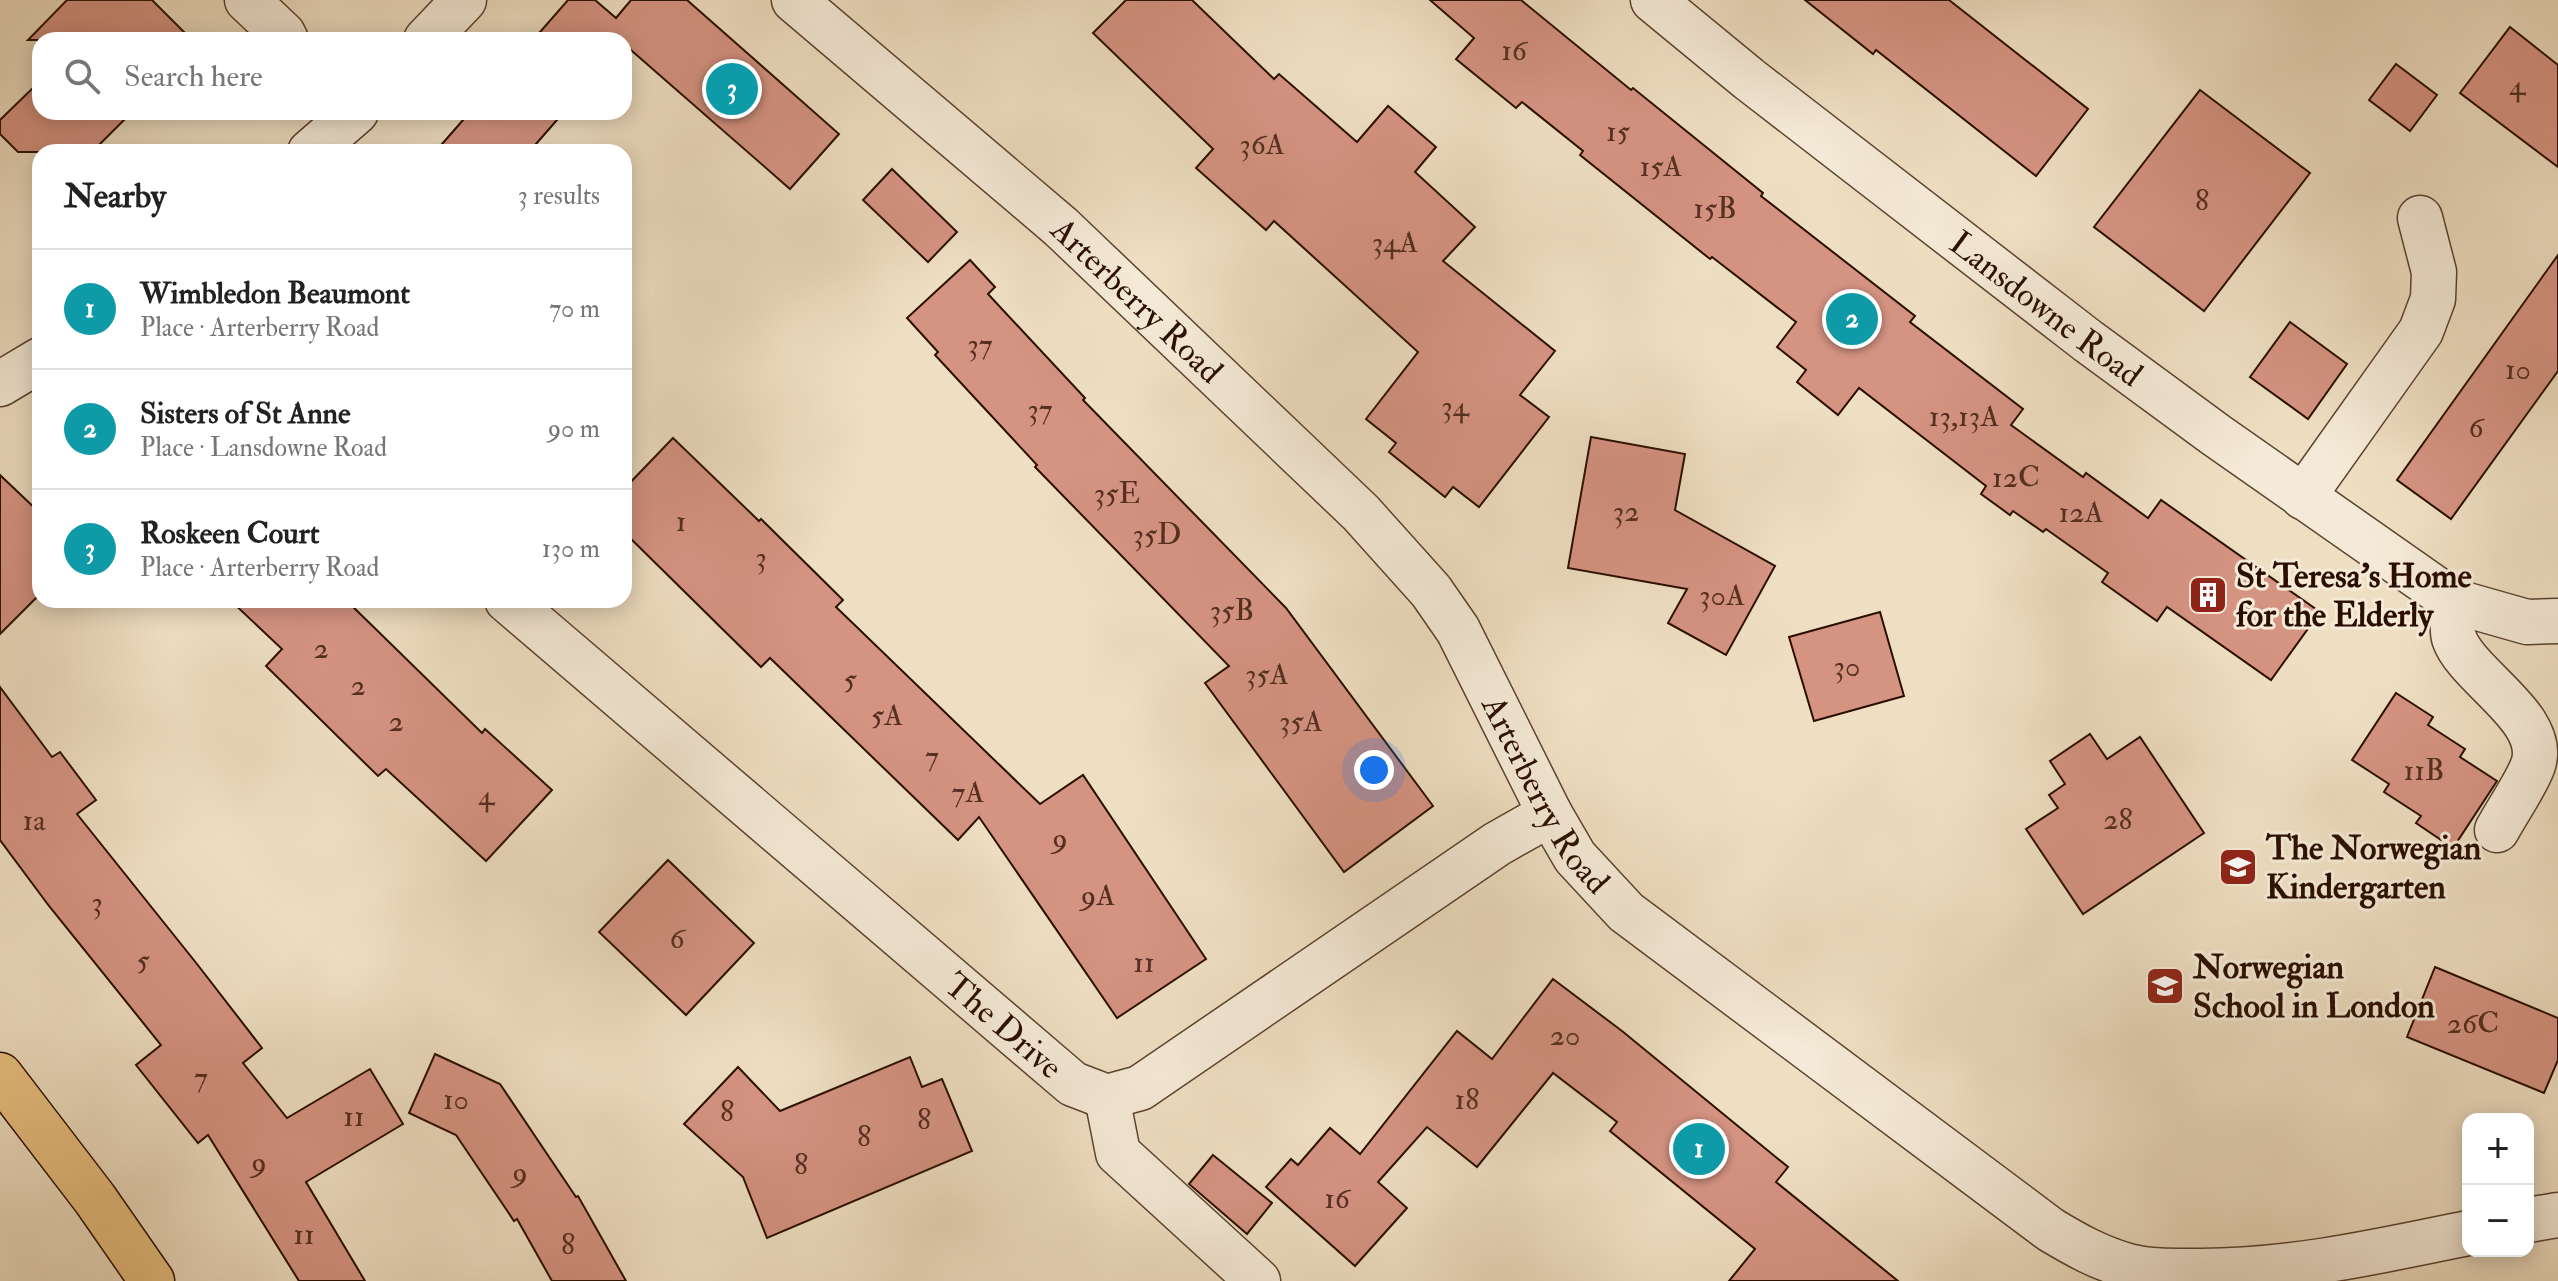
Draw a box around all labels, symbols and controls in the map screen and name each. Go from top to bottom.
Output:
search box [32,32,632,120]
house number: 16 [1501,32,1529,69]
icon: search [60,54,104,98]
text: Search here [124,58,263,95]
pin: 3 [706,59,758,119]
house number: 4 [2509,67,2527,104]
house number: 15 [1606,113,1631,150]
house number: 36A [1239,126,1285,163]
house number: 15A [1640,148,1682,185]
text: Nearby [64,175,166,218]
text: 3 results [518,180,600,212]
house number: 8 [2195,182,2209,219]
house number: 15B [1693,190,1737,227]
street label: Arterberry Road [1041,208,1232,393]
street label: Lansdowne Road [1941,222,2151,397]
house number: 34A [1372,224,1418,261]
text: Wimbledon Beaumont [140,275,410,312]
pin: 2 [1826,289,1878,349]
text: 1 [85,293,95,325]
text: 70 m [549,293,600,325]
text: Place · Arterberry Road [140,312,379,344]
house number: 37 [967,326,993,363]
house number: 10 [2505,351,2531,388]
house number: 34 [1441,388,1471,425]
house number: 37 [1027,391,1053,428]
text: Sisters of St Anne [140,395,351,432]
house number: 13,13A [1929,398,1999,435]
house number: 6 [2468,409,2485,446]
text: 2 [83,413,97,445]
text: 90 m [548,413,600,445]
text: Place · Lansdowne Road [140,432,387,464]
house number: 12C [1992,459,2040,496]
house number: 35E [1094,475,1140,512]
house number: 32 [1613,493,1639,530]
house number: 12A [2059,494,2103,531]
house number: 1 [676,503,686,540]
text: Roskeen Court [140,515,320,552]
house number: 35D [1132,516,1182,553]
text: 3 [85,533,95,565]
text: 130 m [542,533,600,565]
house number: 3 [755,539,767,576]
text: Place · Arterberry Road [140,552,379,584]
place label: St Teresa's Home for the Elderly [2236,555,2473,637]
building icon: St Teresa's Home for the Elderly [2187,574,2229,616]
house number: 30A [1699,577,1745,614]
house number: 35B [1210,592,1254,629]
house number: 2 [313,630,329,667]
house number: 30 [1834,648,1860,685]
house number: 35A [1245,656,1289,693]
house number: 5 [843,661,857,698]
house number: 2 [350,667,366,704]
street label: Arterberry Road [1471,688,1619,904]
house number: 5A [871,697,903,734]
house number: 2 [388,703,404,740]
house number: 35A [1279,703,1323,740]
house number: 7 [925,738,939,775]
your location [1354,750,1394,790]
house number: 11B [2403,752,2445,789]
house number: 7A [952,774,984,811]
house number: 4 [478,777,496,814]
house number: 28 [2103,801,2133,838]
house number: 1a [22,802,46,839]
house number: 9 [1050,820,1068,857]
place label: The Norwegian Kindergarten [2265,827,2482,909]
school or university icon: The Norwegian Kindergarten [2217,846,2259,888]
house number: 9A [1079,877,1115,914]
house number: 3 [91,884,103,921]
house number: 6 [669,920,686,957]
house number: 5 [136,942,150,979]
house number: 11 [1133,944,1155,981]
place label: Norwegian School in London [2192,946,2435,1028]
street label: The Drive [935,964,1071,1089]
school or university icon: Norwegian School in London [2144,965,2186,1007]
house number: 26C [2447,1005,2499,1042]
house number: 20 [1550,1017,1580,1054]
house number: 7 [194,1059,208,1096]
house number: 10 [443,1081,469,1118]
house number: 18 [1455,1081,1479,1118]
house number: 8 [720,1093,734,1130]
house number: 11 [343,1098,365,1135]
house number: 8 [917,1101,931,1138]
map controls [2462,1113,2534,1257]
button: + [2462,1113,2534,1185]
house number: 8 [857,1118,871,1155]
pin: 1 [1673,1119,1725,1179]
house number: 9 [249,1144,267,1181]
house number: 8 [794,1146,808,1183]
house number: 9 [510,1154,528,1191]
house number: 16 [1324,1180,1352,1217]
button: − [2462,1185,2534,1257]
house number: 11 [293,1216,315,1253]
house number: 8 [561,1226,575,1263]

